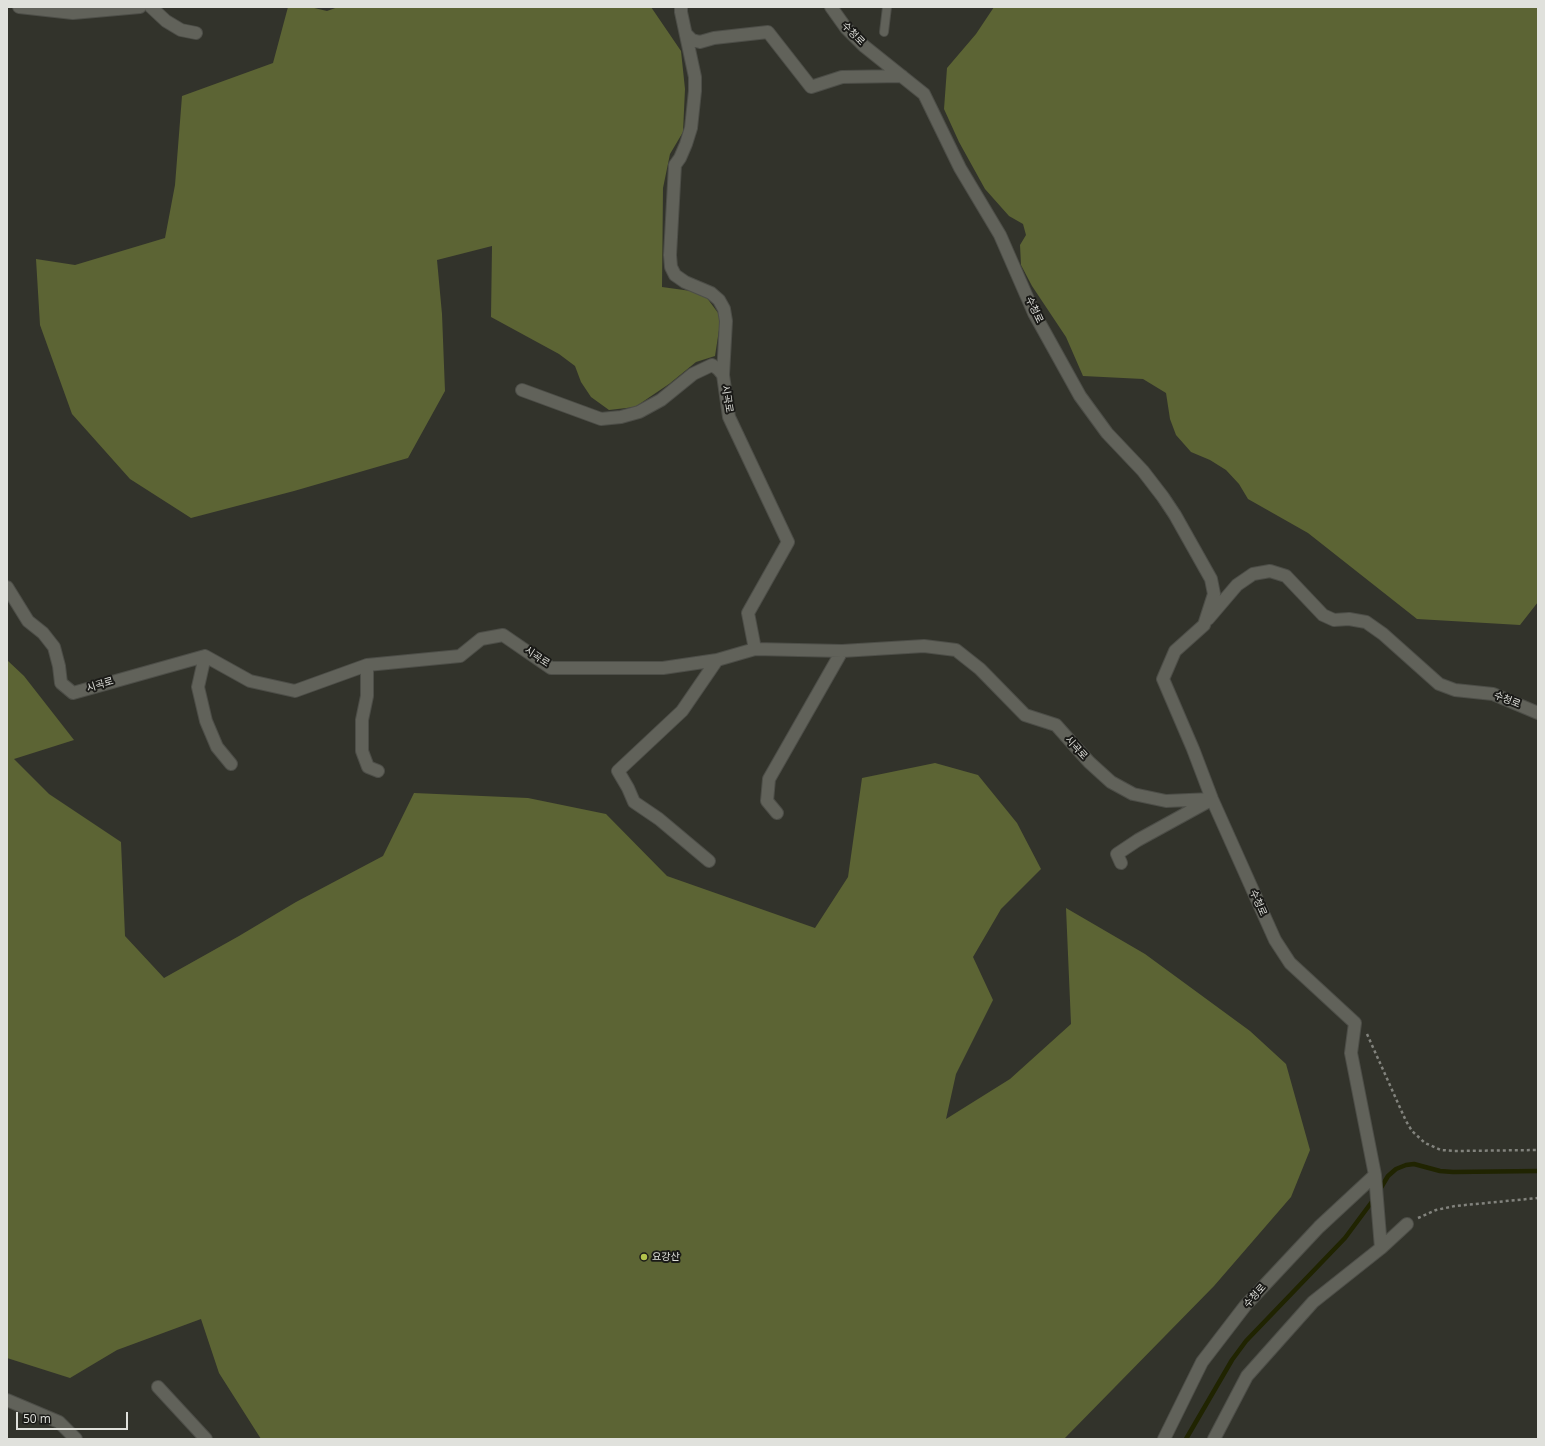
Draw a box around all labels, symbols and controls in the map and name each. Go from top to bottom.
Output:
street label: 수청로 [839,20,867,48]
street label: 수청로 [1023,295,1045,325]
street label: 시곡로 [719,384,735,414]
street label: 시곡로 [522,644,552,670]
street label: 시곡로 [85,675,115,695]
street label: 수청로 [1492,689,1522,711]
street label: 시곡로 [1062,734,1090,762]
street label: 수청로 [1247,888,1269,918]
place label: 요강산 [652,1251,680,1263]
marker: 요강산 [639,1252,649,1262]
street label: 수청로 [1241,1282,1269,1310]
scale bar [18,1404,130,1430]
text: 50 m [23,1410,51,1427]

